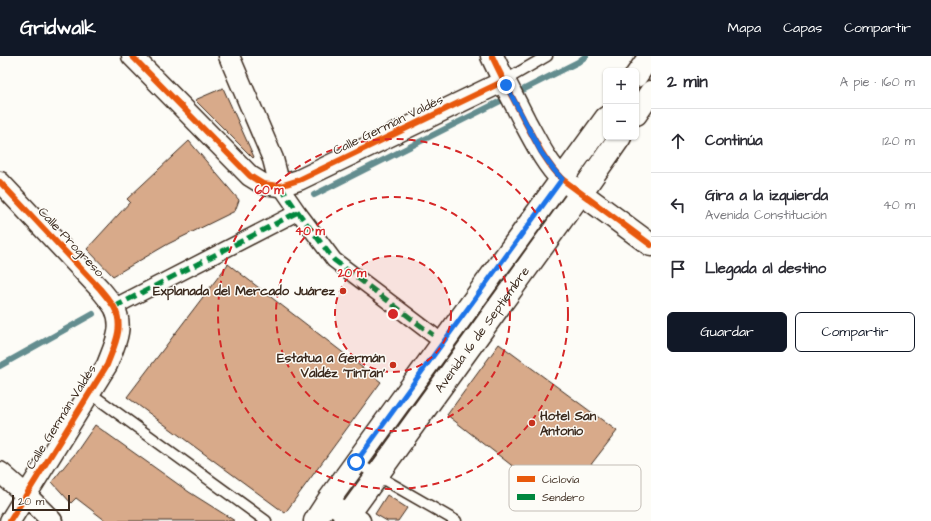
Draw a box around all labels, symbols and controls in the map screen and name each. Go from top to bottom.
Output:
text: Gridwalk [20,15,96,42]
text: Mapa [728,18,761,38]
text: Capas [783,18,822,38]
text: Compartir [844,18,911,38]
map controls [603,68,639,140]
button: + [603,68,639,104]
text: 2 min [667,70,708,94]
text: A pie · 160 m [840,73,915,91]
route end [497,76,515,94]
street label: Calle Germán Valdés [330,90,447,160]
button: − [603,104,639,140]
icon: ahead [667,130,689,152]
text: Continúa [705,130,763,151]
text: 120 m [882,132,915,150]
text: 60 m [254,182,284,199]
text: Gira a la izquierda [705,185,828,206]
icon: left [667,194,689,216]
text: 40 m [883,196,915,214]
street label: Calle Progreso [33,203,109,282]
text: Avenida Constitución [705,206,827,224]
text: 40 m [295,223,326,240]
icon: arrive [667,258,689,280]
text: Llegada al destino [705,258,826,279]
street label: Avenida 16 de Septiembre [430,263,534,396]
text: 20 m [337,265,367,282]
place label: Explanada del Mercado Juárez [153,282,336,301]
marker: Explanada del Mercado Juárez [338,286,348,296]
centre of rings [386,307,400,321]
button: Guardar [667,312,787,352]
button: Compartir [795,312,915,352]
place label: Estatua a Germán Valdéz 'TinTan' [277,349,385,382]
marker: Estatua a Germán Valdéz 'TinTan' [388,360,398,370]
street label: Calle Germán Valdés [21,361,101,473]
place label: Hotel San Antonio [540,407,597,440]
marker: Hotel San Antonio [527,418,537,428]
route start [347,453,365,471]
legend [509,465,641,511]
text: Ciclovía [542,472,580,487]
text: Sendero [542,490,585,505]
scale bar [12,493,70,512]
text: 20 m [18,494,44,509]

